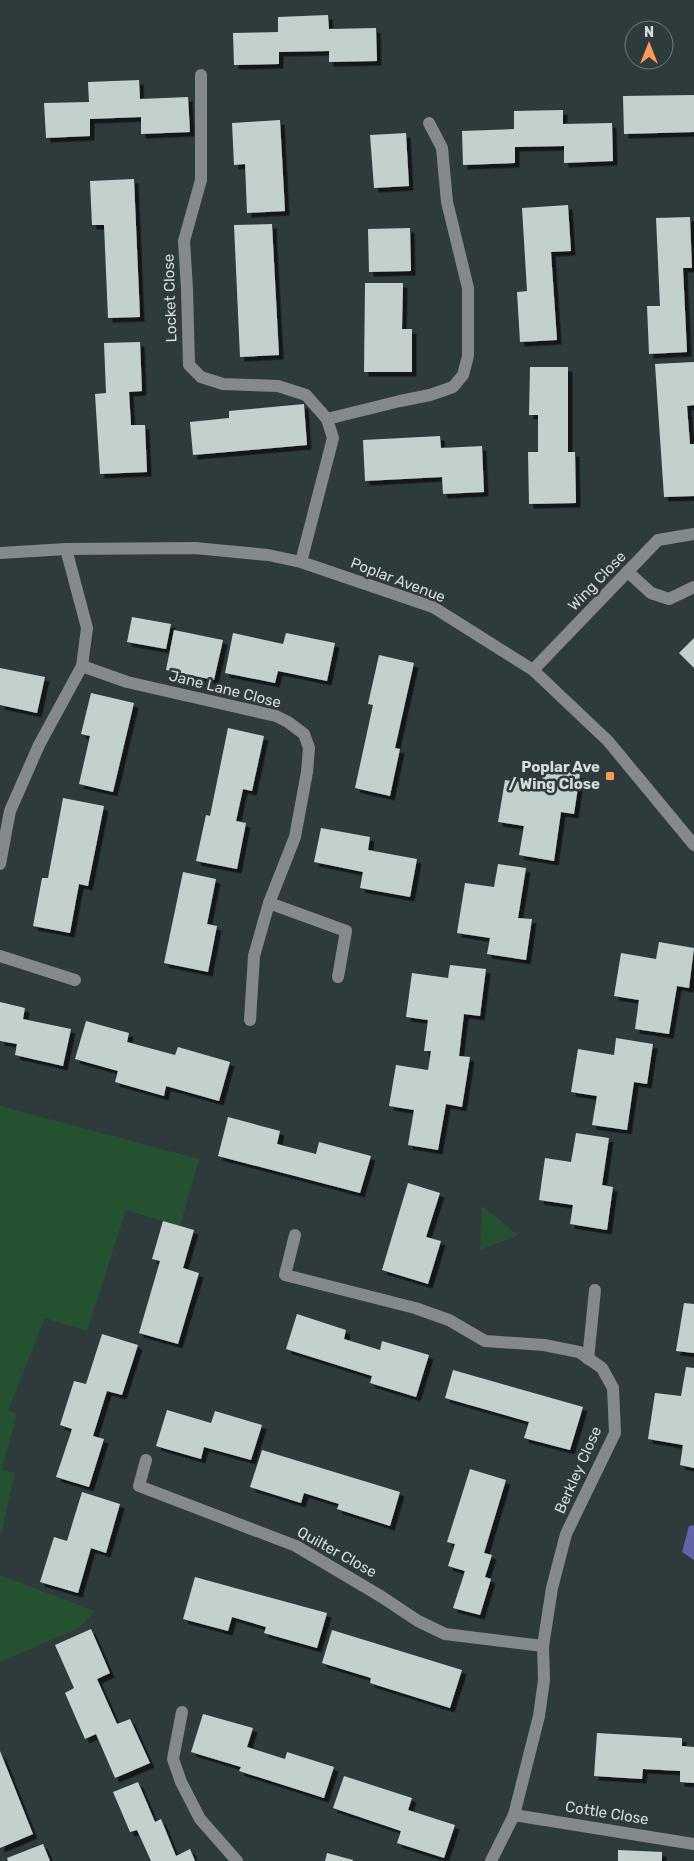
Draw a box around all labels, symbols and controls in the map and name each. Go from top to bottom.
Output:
north arrow [624,20,674,70]
text: N [644,24,654,41]
street label: Locket Close [159,253,181,343]
street label: Wing Close [564,548,630,614]
street label: Poplar Avenue [348,554,448,606]
street label: Jane Lane Close [167,666,283,712]
place label: Poplar Ave / Wing Close [509,758,600,793]
marker: Poplar Ave / Wing Close [604,770,616,782]
street label: Berkley Close [551,1424,605,1516]
street label: Quilter Close [294,1523,380,1581]
street label: Cottle Close [564,1798,650,1828]

